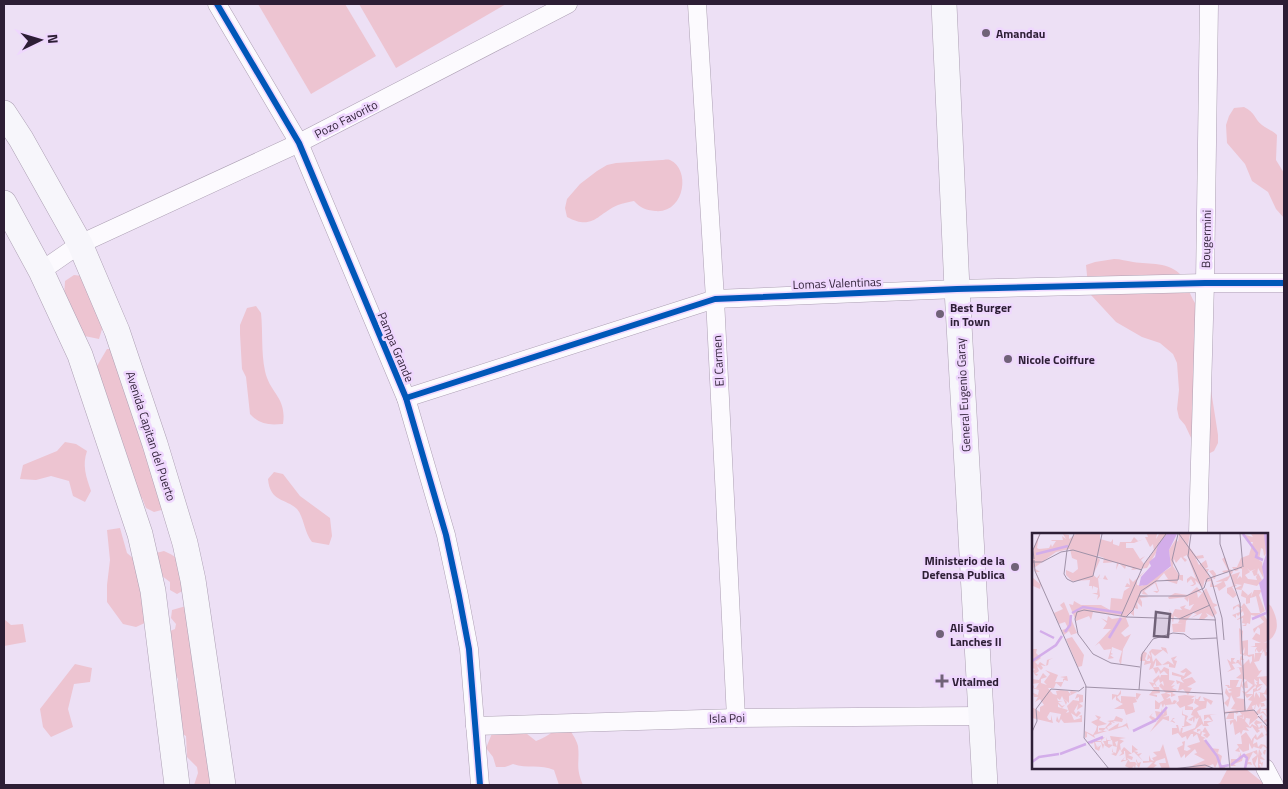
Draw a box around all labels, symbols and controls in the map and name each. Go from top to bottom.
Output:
north arrow [15,15,65,65]
place label: Amandau [996,24,1045,43]
marker: Amandau [980,27,992,39]
text: N [43,33,64,45]
street label: Pozo Favorito [311,95,381,143]
street label: Bougermini [1196,210,1216,268]
street label: Lomas Valentinas [792,272,882,294]
place label: Best Burger in Town [950,298,1012,331]
marker: Best Burger in Town [934,308,946,320]
street label: Pampa Grande [373,309,419,385]
street label: El Carmen [707,335,729,387]
street label: General Eugenio Garay [951,337,975,452]
place label: Nicole Coiffure [1018,350,1095,369]
marker: Nicole Coiffure [1002,353,1014,365]
street label: Avenida Capitan del Puerto [121,369,181,503]
inset map [1032,533,1268,769]
place label: Ministerio de la Defensa Publica [922,551,1005,584]
marker: Ministerio de la Defensa Publica [1009,561,1021,573]
place label: Ali Savio Lanches II [950,618,1002,651]
marker: Ali Savio Lanches II [934,628,946,640]
place label: Vitalmed [952,672,999,691]
marker: Vitalmed [936,675,948,687]
street label: Isla Poi [709,708,745,728]

